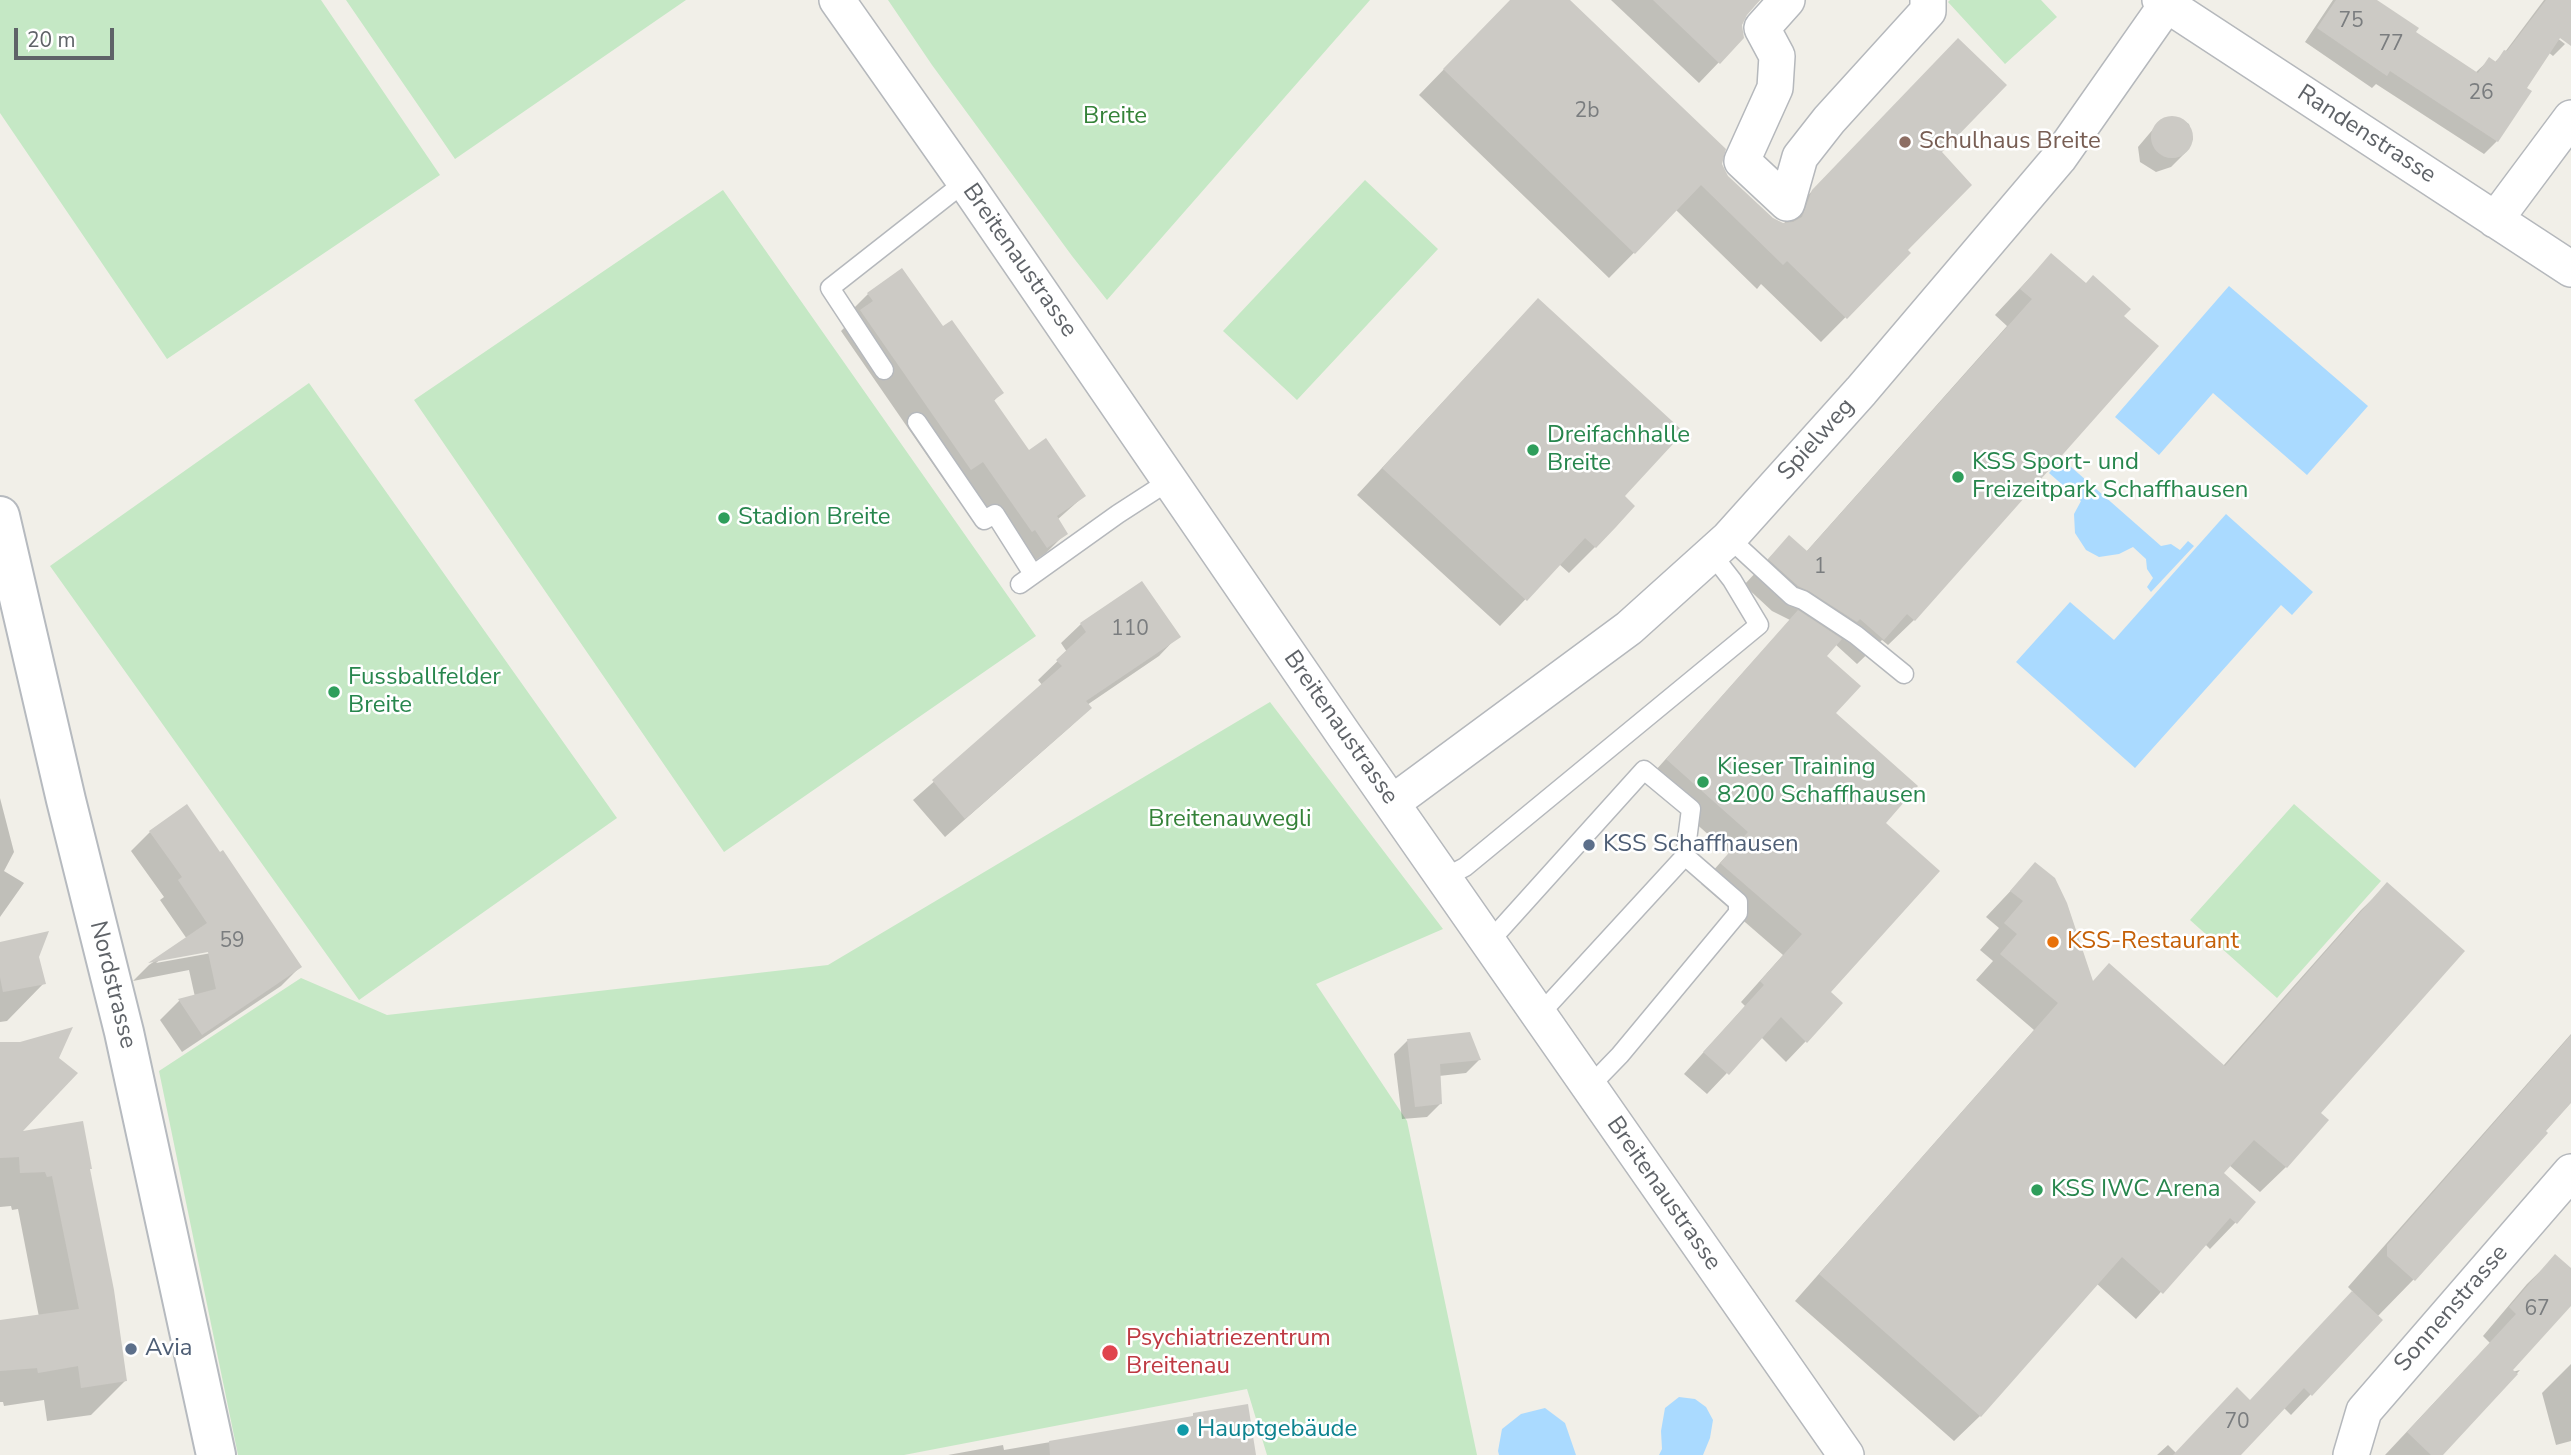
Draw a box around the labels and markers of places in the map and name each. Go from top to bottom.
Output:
place label: Schulhaus Breite [1919,128,2101,156]
marker: Schulhaus Breite [1897,134,1913,150]
place label: Dreifachhalle Breite [1547,422,1690,478]
marker: Dreifachhalle Breite [1525,442,1541,458]
place label: KSS Sport- und Freizeitpark Schaffhausen [1972,449,2248,505]
marker: KSS Sport- und Freizeitpark Schaffhausen [1950,469,1966,485]
place label: Stadion Breite [738,504,891,532]
marker: Stadion Breite [716,510,732,526]
place label: Fussballfelder Breite [348,664,501,720]
marker: Fussballfelder Breite [326,684,342,700]
place label: Kieser Training 8200 Schaffhausen [1717,754,1926,810]
marker: Kieser Training 8200 Schaffhausen [1695,774,1711,790]
place label: KSS Schaffhausen [1603,831,1799,859]
marker: KSS Schaffhausen [1581,837,1597,853]
place label: KSS-Restaurant [2067,928,2239,956]
marker: KSS-Restaurant [2045,934,2061,950]
place label: KSS IWC Arena [2051,1176,2221,1204]
marker: KSS IWC Arena [2029,1182,2045,1198]
place label: Psychiatriezentrum Breitenau [1126,1325,1331,1381]
place label: Avia [145,1335,193,1363]
marker: Avia [123,1341,139,1357]
marker: Psychiatriezentrum Breitenau [1100,1343,1120,1363]
place label: Hauptgebäude [1197,1416,1357,1444]
marker: Hauptgebäude [1175,1422,1191,1438]

